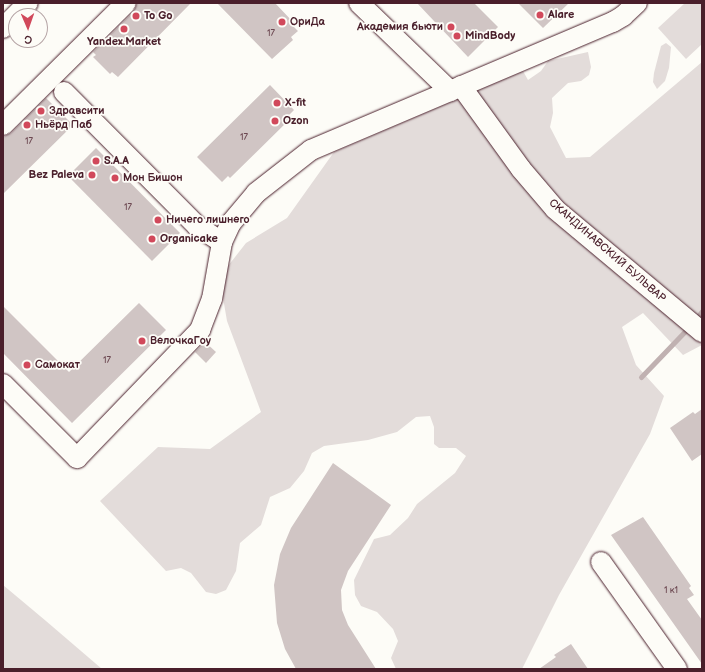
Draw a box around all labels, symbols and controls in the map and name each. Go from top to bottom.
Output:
north arrow [8,8,48,48]
place label: Alare [548,8,574,22]
place label: To Go [144,9,173,23]
marker: Alare [535,10,545,20]
marker: To Go [131,11,141,21]
place label: ОриДа [290,15,325,29]
marker: ОриДа [277,17,287,27]
place label: Академия бьюти [357,20,443,34]
marker: Академия бьюти [446,22,456,32]
marker: Yandex.Market [119,24,129,34]
house number: 17 [267,29,275,39]
place label: MindBody [465,29,515,43]
marker: MindBody [452,31,462,41]
text: С [24,33,32,46]
place label: Yandex.Market [87,35,161,49]
place label: X-fit [285,96,306,110]
marker: X-fit [272,98,282,108]
place label: Здравсити [49,104,104,118]
marker: Здравсити [36,106,46,116]
place label: Ozon [283,114,309,128]
marker: Ozon [270,116,280,126]
place label: Ньёрд Паб [35,118,92,132]
marker: Ньёрд Паб [22,120,32,130]
house number: 17 [240,133,248,143]
house number: 17 [25,137,33,147]
place label: S.A.A [104,154,129,168]
marker: S.A.A [91,156,101,166]
place label: Bez Paleva [28,168,84,182]
marker: Bez Paleva [87,170,97,180]
place label: Мон Бишон [123,171,183,185]
marker: Мон Бишон [110,173,120,183]
street label: СКАНДИНАВСКИЙ БУЛЬВАР [546,197,668,305]
house number: 17 [124,203,132,213]
place label: Ничего лишнего [166,213,250,227]
marker: Ничего лишнего [153,215,163,225]
place label: Organicake [160,232,218,246]
marker: Organicake [147,234,157,244]
place label: ВелочкаГоу [150,334,211,348]
marker: ВелочкаГоу [137,336,147,346]
house number: 17 [103,356,111,366]
place label: Самокат [35,358,80,372]
marker: Самокат [22,360,32,370]
house number: 1 к1 [664,586,678,596]

